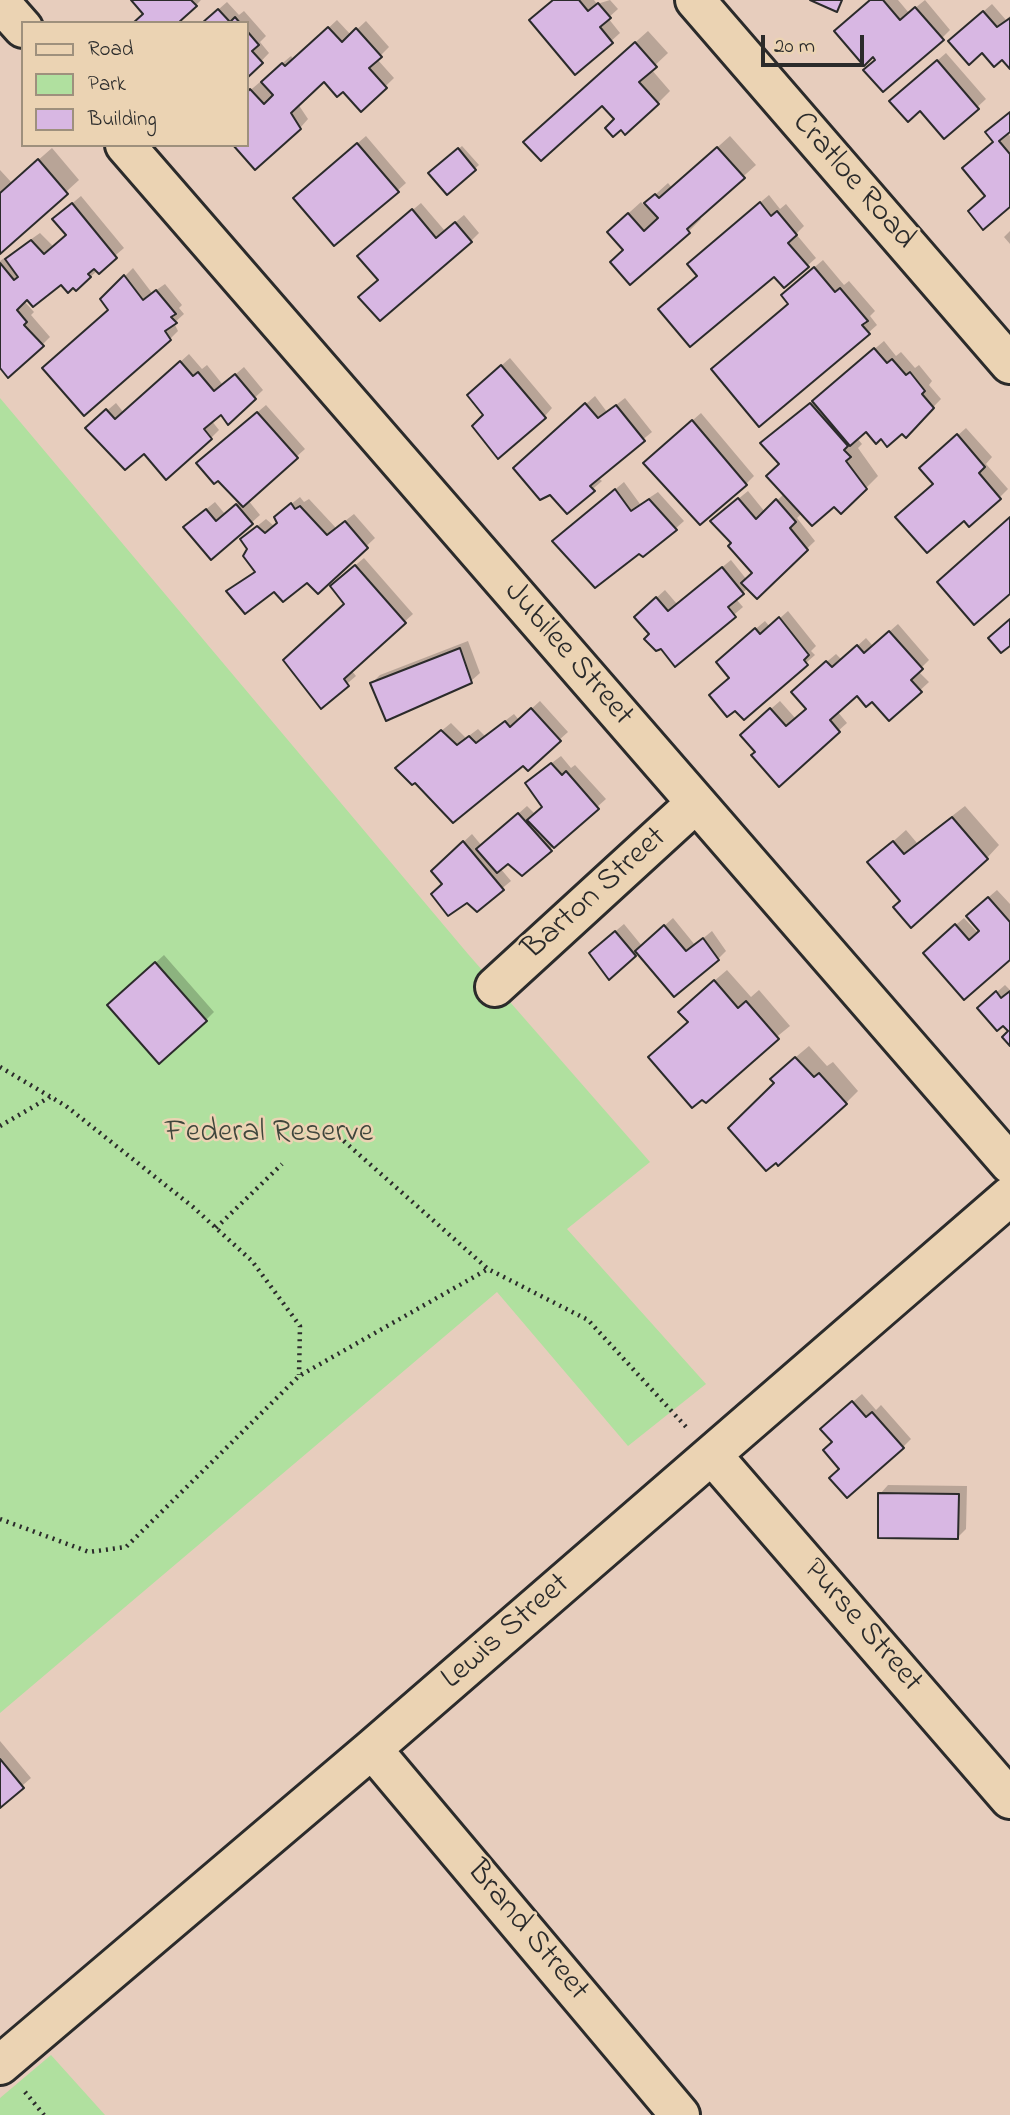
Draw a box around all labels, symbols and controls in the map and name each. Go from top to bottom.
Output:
legend [21,21,248,147]
scale bar [765,21,868,65]
text: 20 m [774,32,815,62]
text: Road [88,35,134,65]
text: Park [88,70,126,100]
text: Building [88,105,157,135]
street label: Cratloe Road [782,105,922,259]
street label: Jubilee Street [494,575,640,735]
street label: Barton Street [516,820,676,970]
park label: Federal Reserve [165,1116,373,1154]
street label: Purse Street [793,1553,929,1701]
street label: Lewis Street [435,1567,579,1699]
street label: Brand Street [456,1854,596,2010]

